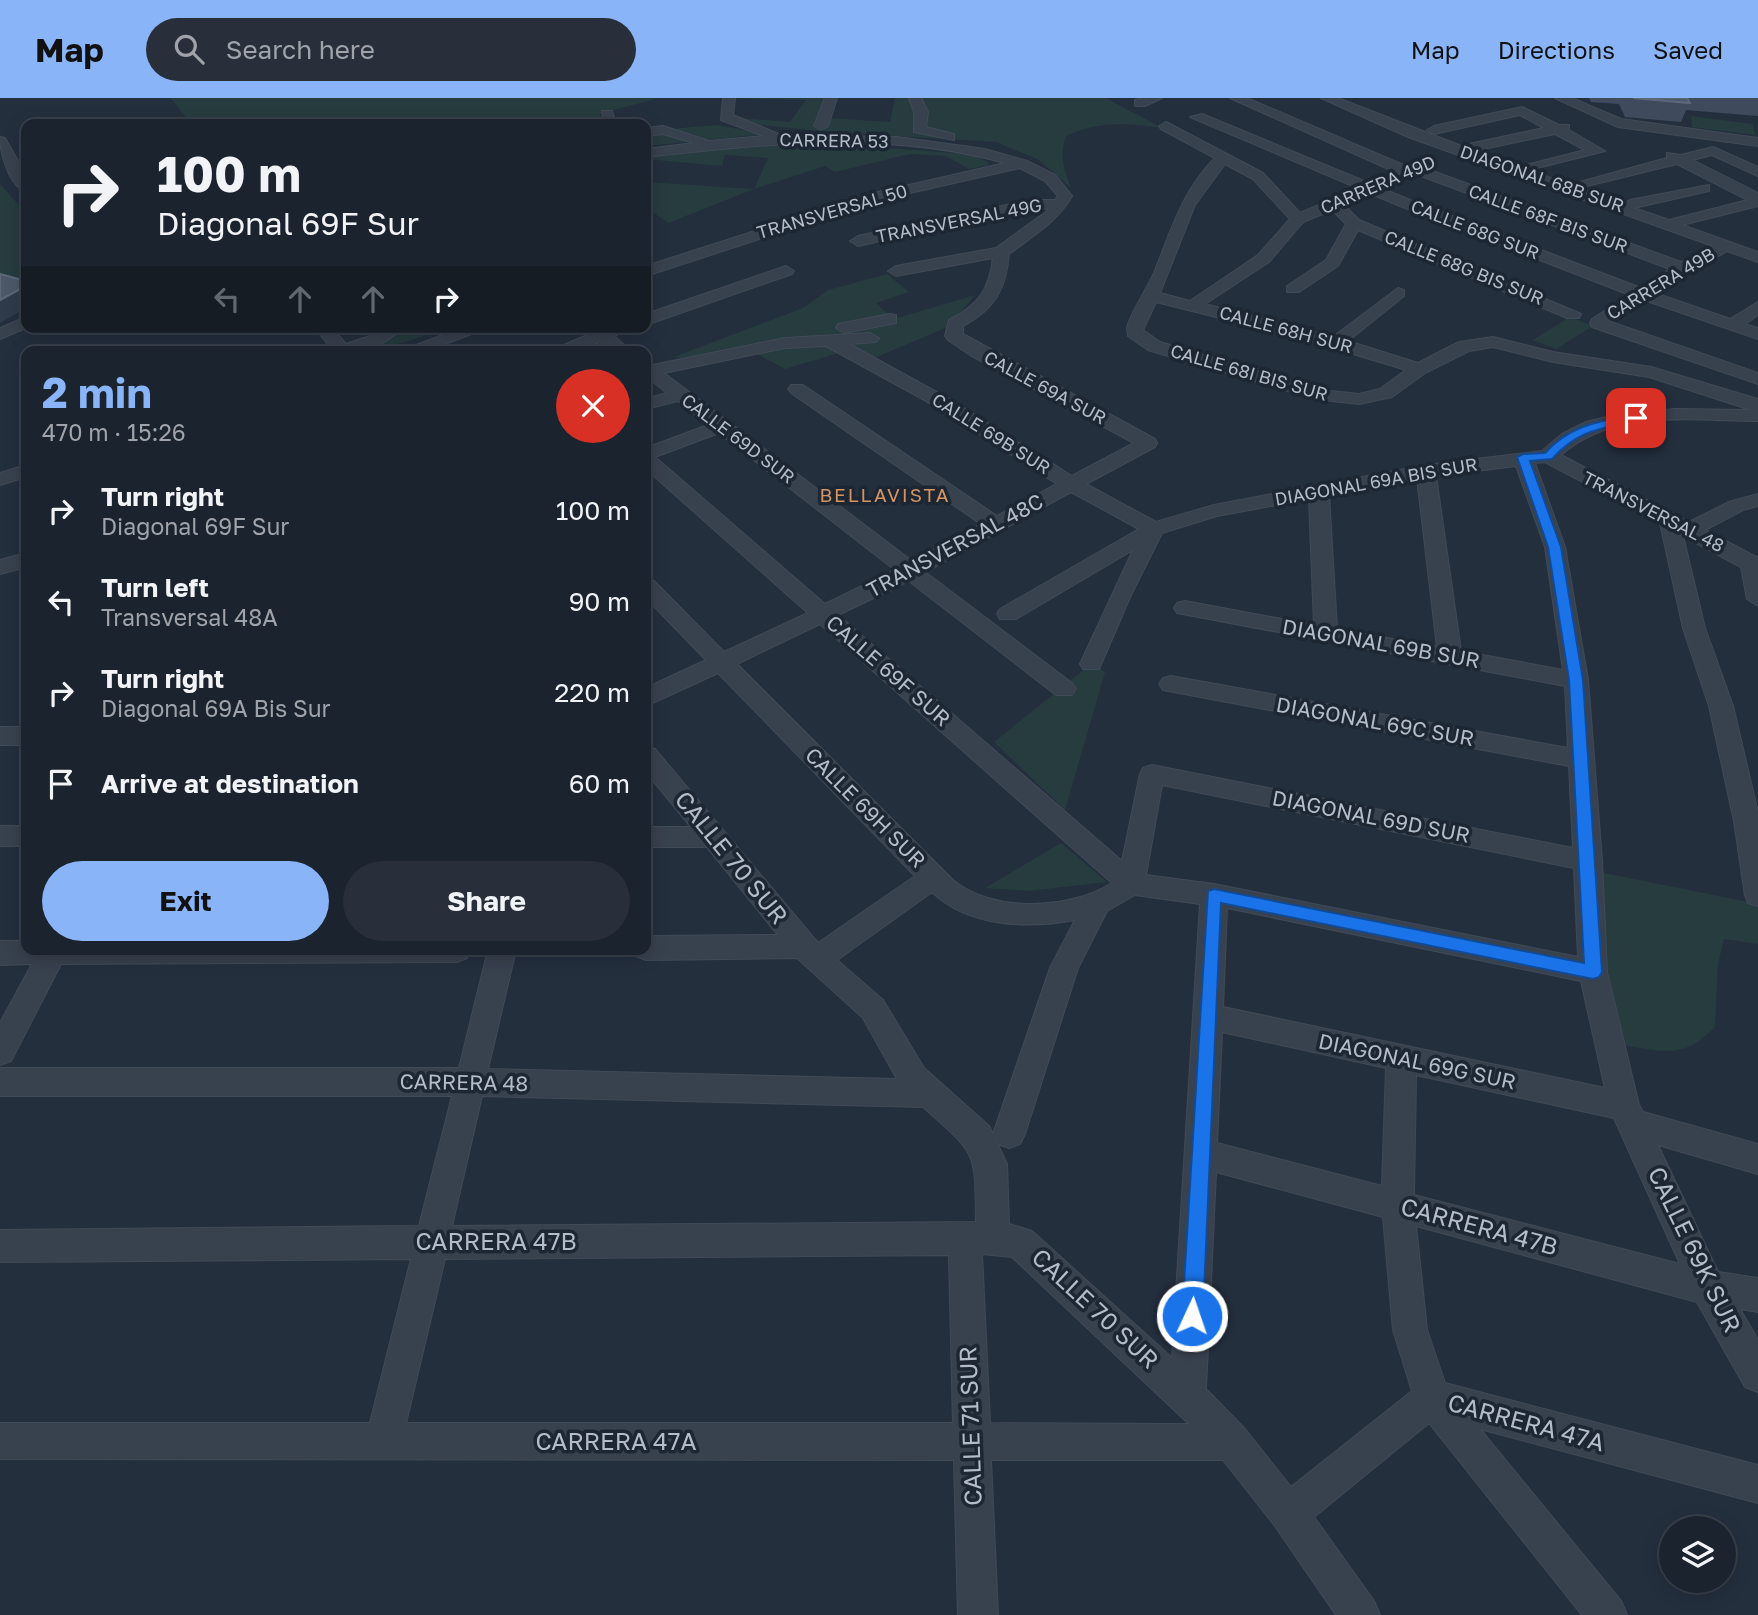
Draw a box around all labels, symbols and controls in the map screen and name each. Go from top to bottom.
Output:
search box [146,18,636,81]
text: Map [35,30,104,69]
icon: search [170,30,208,68]
text: Search here [226,34,375,65]
text: Map [1411,35,1460,64]
text: Directions [1498,35,1615,64]
text: Saved [1653,35,1723,64]
street label: CARRERA 53 [779,128,889,152]
street label: DIAGONAL 68B SUR [1458,140,1627,216]
text: 100 m [157,144,301,203]
icon: right [42,147,133,238]
street label: CARRERA 49D [1317,150,1438,218]
street label: TRANSVERSAL 50 [754,179,909,243]
street label: CALLE 68F BIS SUR [1466,179,1631,257]
street label: TRANSVERSAL 49G [874,193,1044,247]
street label: CALLE 68G SUR [1408,194,1543,264]
text: Diagonal 69F Sur [157,204,419,242]
street label: CALLE 68G BIS SUR [1382,225,1547,309]
street label: CARRERA 49B [1602,242,1718,324]
icon: left [208,280,246,318]
icon: ahead [281,280,319,318]
icon: ahead [354,280,392,318]
icon: right [427,280,465,318]
street label: CALLE 68H SUR [1217,301,1355,357]
street label: CALLE 68I BIS SUR [1168,339,1330,405]
street label: CALLE 69A SUR [981,346,1110,429]
text: 2 min [42,367,152,417]
button: close [556,369,630,443]
street label: CALLE 69B SUR [928,388,1055,478]
pin [1606,388,1666,448]
street label: CALLE 69D SUR [678,389,799,488]
icon: arrive [1617,399,1655,437]
text: 470 m · 15:26 [42,418,186,446]
street label: DIAGONAL 69A BIS SUR [1273,452,1479,510]
street label: TRANSVERSAL 48 [1579,466,1728,556]
text: Turn right [101,481,224,512]
district label: BELLAVISTA [819,483,951,506]
street label: TRANSVERSAL 48C [862,488,1047,603]
icon: right [42,492,80,530]
text: 100 m [556,495,630,526]
text: Diagonal 69F Sur [101,512,289,540]
text: Turn left [101,572,209,603]
icon: left [42,583,80,621]
text: 90 m [569,586,630,617]
text: Transversal 48A [101,603,278,631]
street label: CALLE 69F SUR [821,609,956,731]
street label: DIAGONAL 69B SUR [1280,613,1482,673]
text: Turn right [101,663,224,694]
icon: right [42,674,80,712]
text: 220 m [554,677,630,708]
street label: DIAGONAL 69C SUR [1274,691,1476,751]
text: Diagonal 69A Bis Sur [101,694,331,722]
street label: CALLE 69H SUR [800,742,931,873]
icon: arrive [42,765,80,803]
text: Arrive at destination [101,768,359,799]
text: 60 m [569,768,630,799]
street label: DIAGONAL 69D SUR [1270,784,1472,848]
street label: CALLE 70 SUR [670,785,795,929]
button: Exit [42,861,329,941]
button: Share [343,861,630,941]
street label: DIAGONAL 69G SUR [1316,1027,1518,1095]
street label: CARRERA 48 [400,1068,529,1096]
street label: CALLE 69K SUR [1643,1162,1748,1337]
street label: CARRERA 47B [1398,1191,1561,1260]
street label: CARRERA 47B [415,1226,577,1255]
street label: CALLE 70 SUR [1027,1242,1165,1374]
position arrow [1155,1279,1229,1353]
street label: CALLE 71 SUR [952,1346,987,1506]
street label: CARRERA 47A [1445,1387,1608,1456]
street label: CARRERA 47A [535,1426,697,1455]
map controls [1659,1516,1736,1593]
button: layers [1659,1516,1736,1593]

